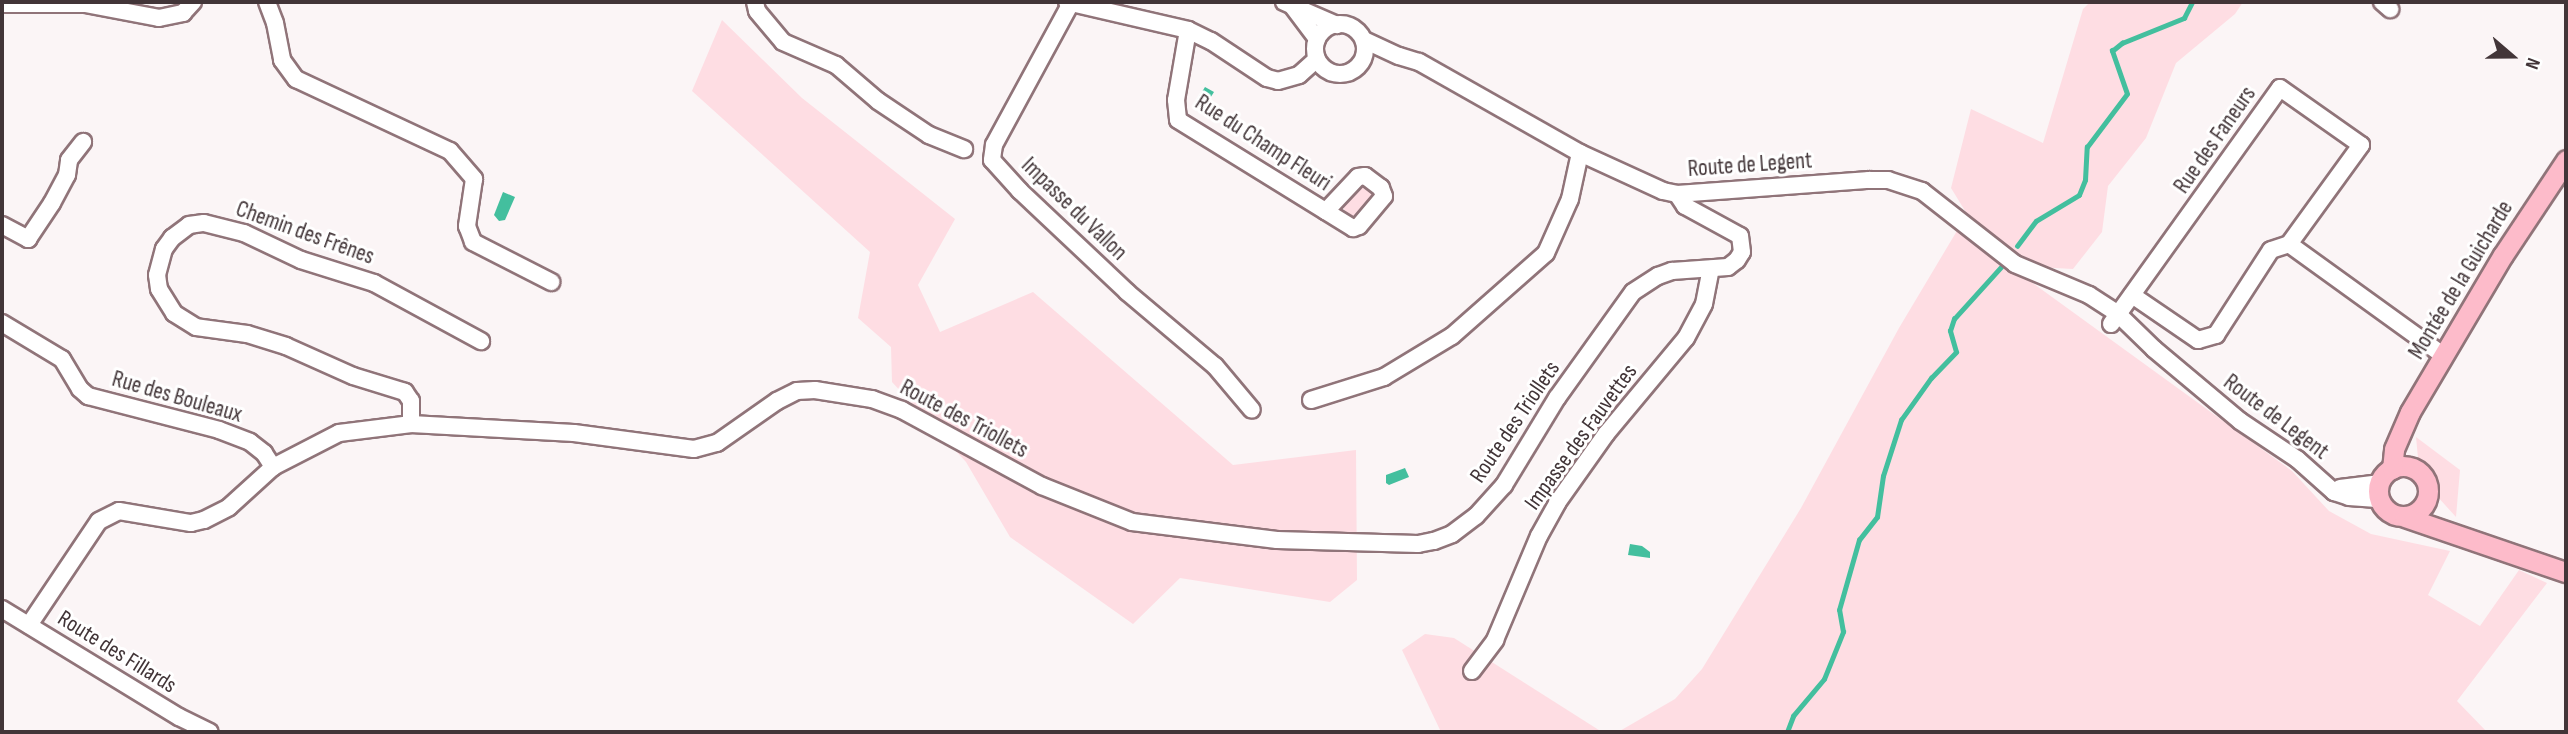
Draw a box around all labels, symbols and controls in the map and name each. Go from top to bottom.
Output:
north arrow [2477,21,2547,91]
text: N [2520,55,2545,72]
street label: Rue des Faneurs [2168,81,2262,199]
street label: Rue du Champ Fleuri [1190,89,1336,197]
street label: Route de Legent [1687,147,1813,183]
street label: Impasse du Vallon [1015,152,1133,266]
street label: Chemin des Frênes [232,195,378,271]
street label: Montée de la Guicharde [2403,196,2519,364]
street label: Route des Triollets [1464,356,1566,488]
street label: Impasse des Fauvettes [1519,359,1643,515]
street label: Rue des Bouleaux [109,365,245,429]
street label: Route de Legent [2218,368,2334,466]
street label: Route des Triollets [895,374,1033,464]
street label: Route des Fillards [53,605,181,699]

